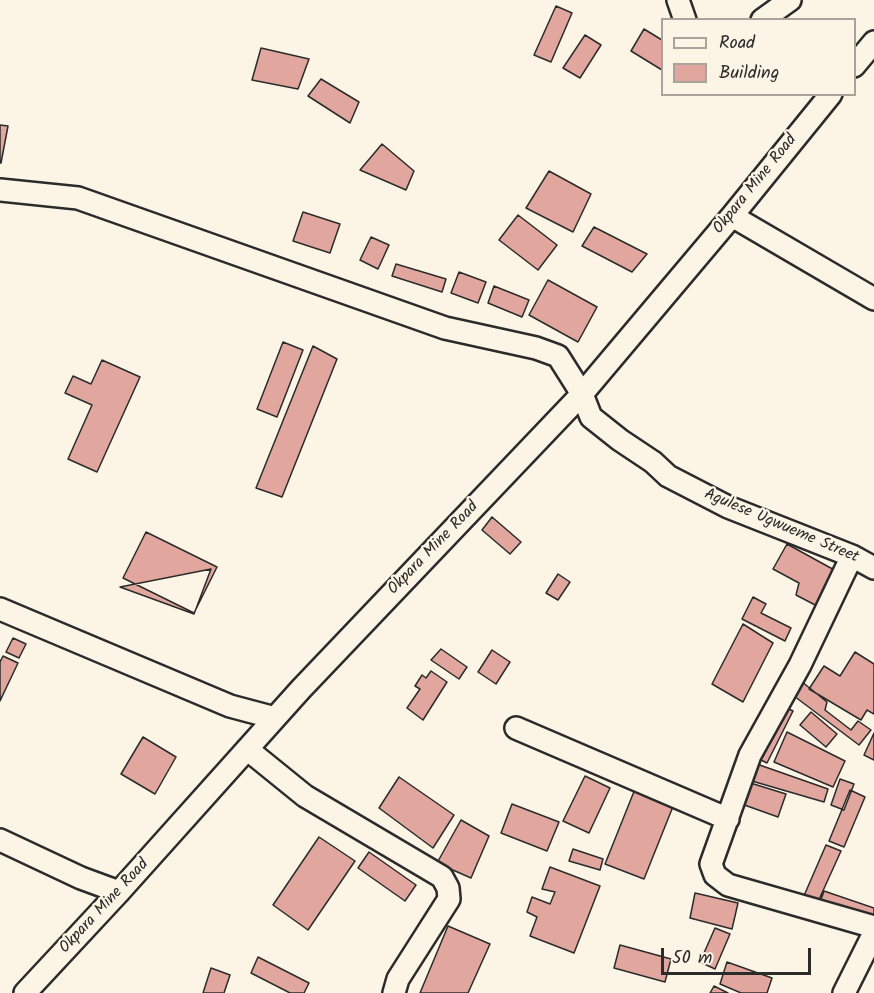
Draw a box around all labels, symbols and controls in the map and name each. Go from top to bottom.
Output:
legend [661,18,856,96]
text: Road [719,29,755,58]
text: Building [719,59,779,88]
street label: Okpara Mine Road [710,131,802,239]
street label: Agulese Ugwueme Street [701,486,861,568]
street label: Okpara Mine Road [385,498,483,600]
street label: Okpara Mine Road [56,856,154,958]
scale bar [664,936,814,974]
text: 50 m [672,944,712,973]

